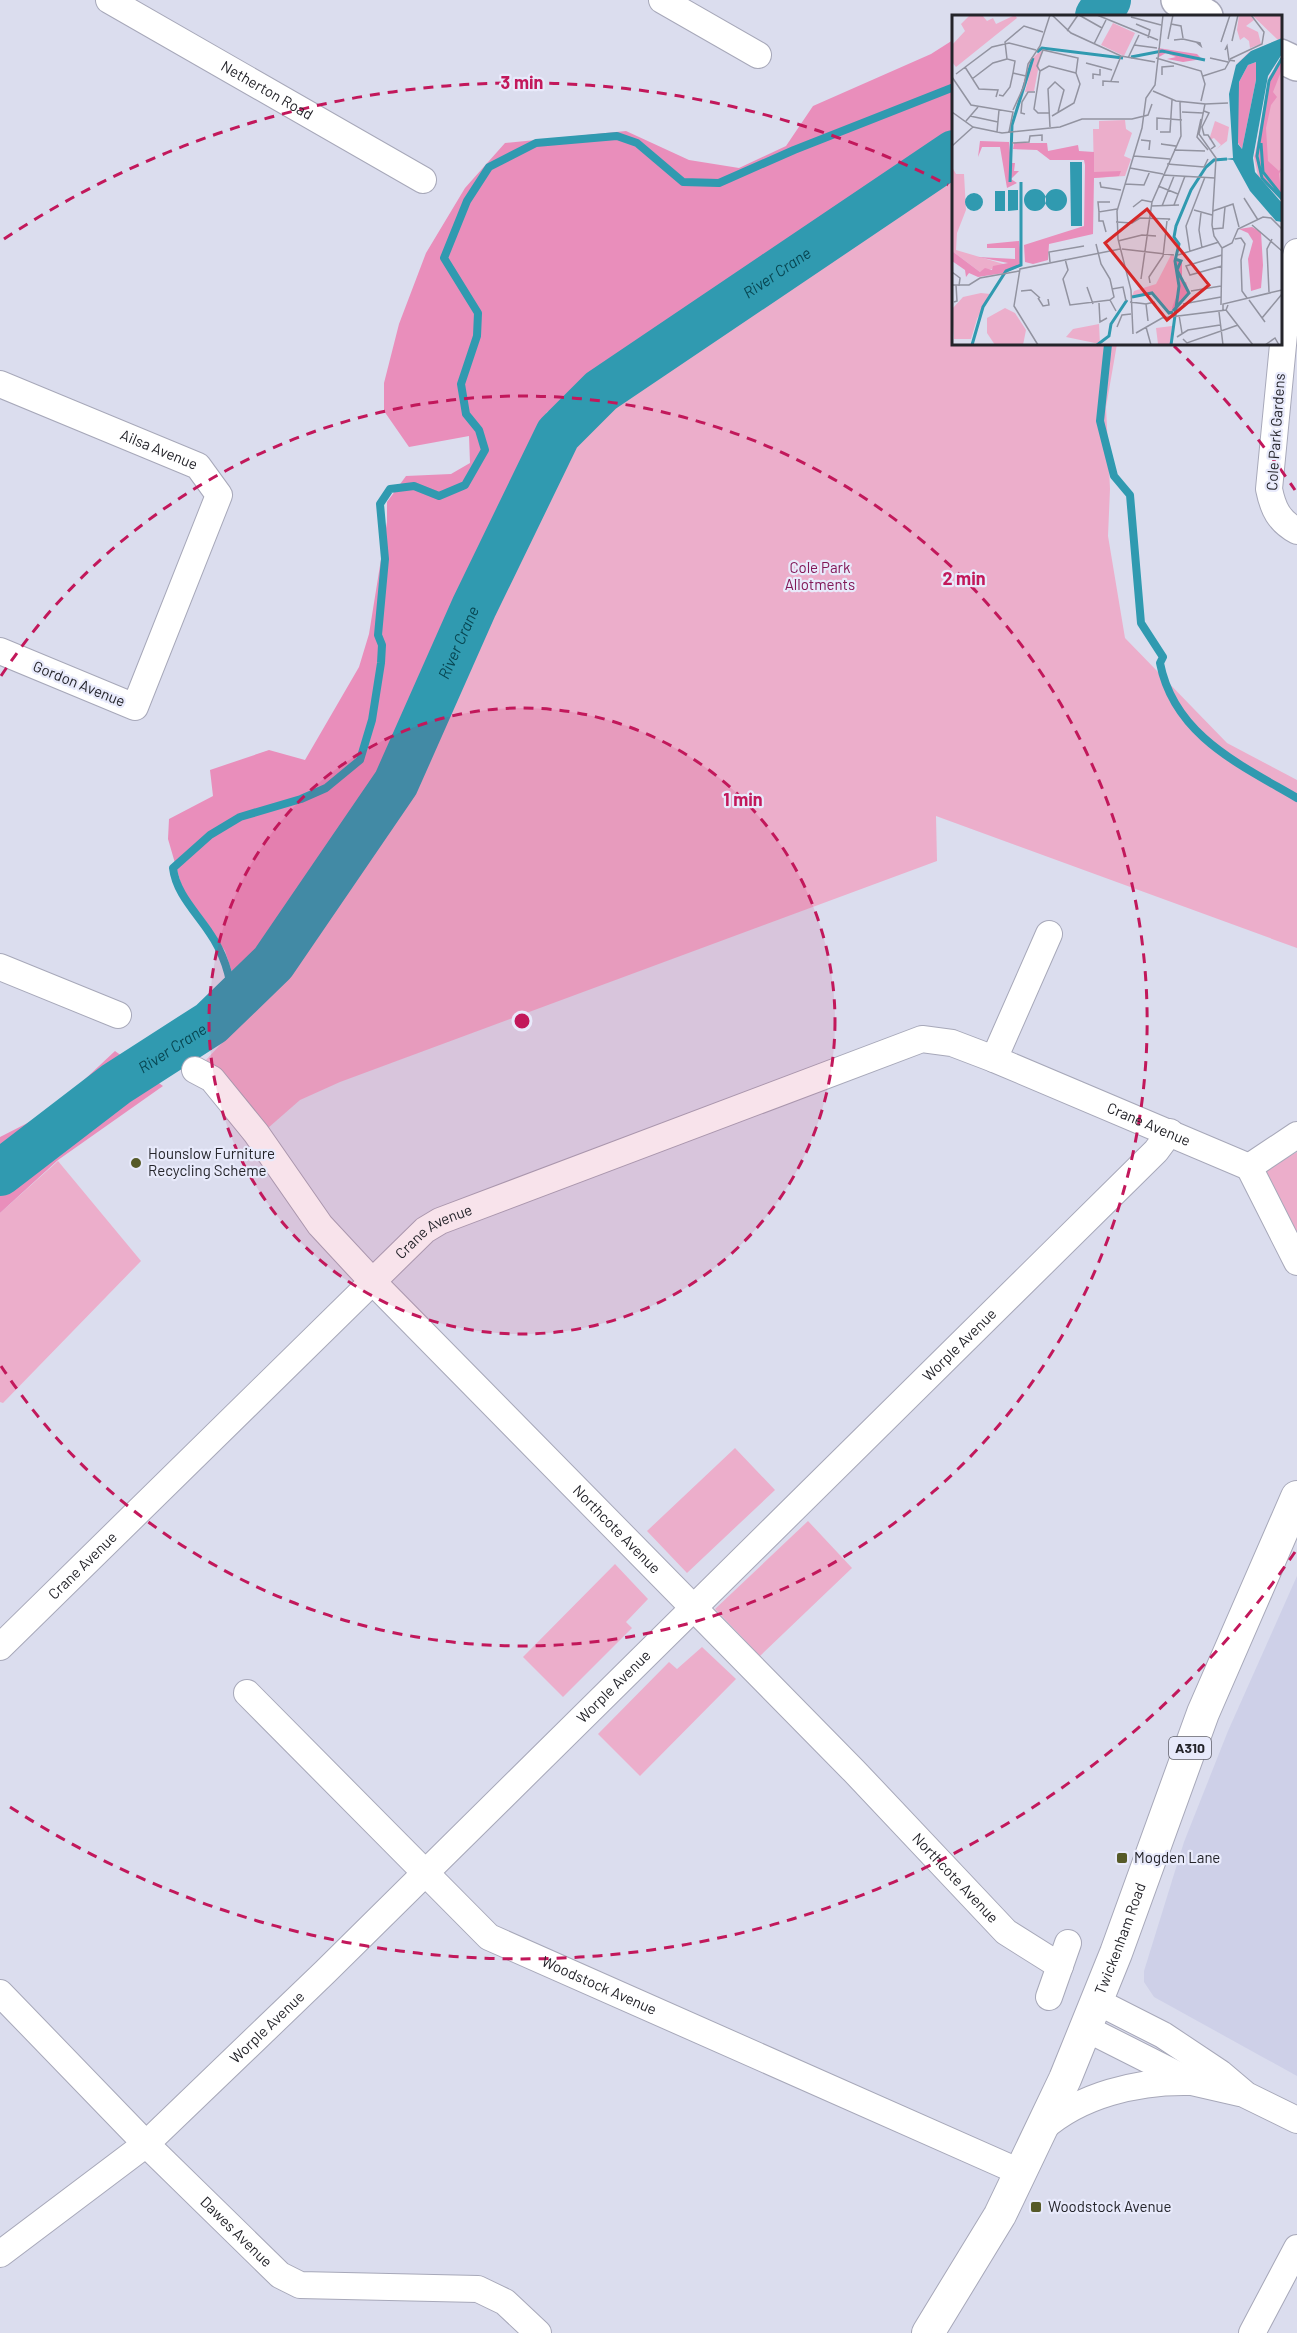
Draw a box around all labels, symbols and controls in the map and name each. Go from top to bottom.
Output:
inset map [952,15,1282,345]
street label: Netherton Road [218,56,317,123]
text: 3 min [501,71,543,93]
water label: River Crane [739,243,814,302]
street label: Cole Park Gardens [1262,373,1288,491]
street label: Ailsa Avenue [118,425,201,473]
park label: Cole Park Allotments [785,558,855,593]
text: 2 min [942,567,986,589]
water label: River Crane [433,603,482,682]
street label: Gordon Avenue [31,656,128,710]
text: 1 min [723,788,763,810]
centre of rings [512,1011,532,1031]
water label: River Crane [134,1019,210,1076]
street label: Crane Avenue [1105,1098,1194,1149]
place label: Hounslow Furniture Recycling Scheme [148,1144,275,1179]
marker: Hounslow Furniture Recycling Scheme [129,1156,143,1170]
street label: Crane Avenue [391,1200,474,1262]
street label: Worple Avenue [918,1304,999,1385]
street label: Northcote Avenue [570,1481,665,1577]
street label: Crane Avenue [44,1527,120,1603]
street label: Worple Avenue [572,1646,654,1726]
road number: A310 [1169,1737,1211,1759]
street label: Northcote Avenue [909,1829,1003,1926]
place label: Mogden Lane [1134,1848,1220,1866]
marker: Mogden Lane [1115,1851,1129,1865]
street label: Twickenham Road [1090,1880,1149,1997]
street label: Woodstock Avenue [539,1952,660,2018]
street label: Worple Avenue [226,1987,308,2067]
street label: Dawes Avenue [197,2192,276,2270]
place label: Woodstock Avenue [1048,2197,1172,2215]
marker: Woodstock Avenue [1029,2200,1043,2214]

